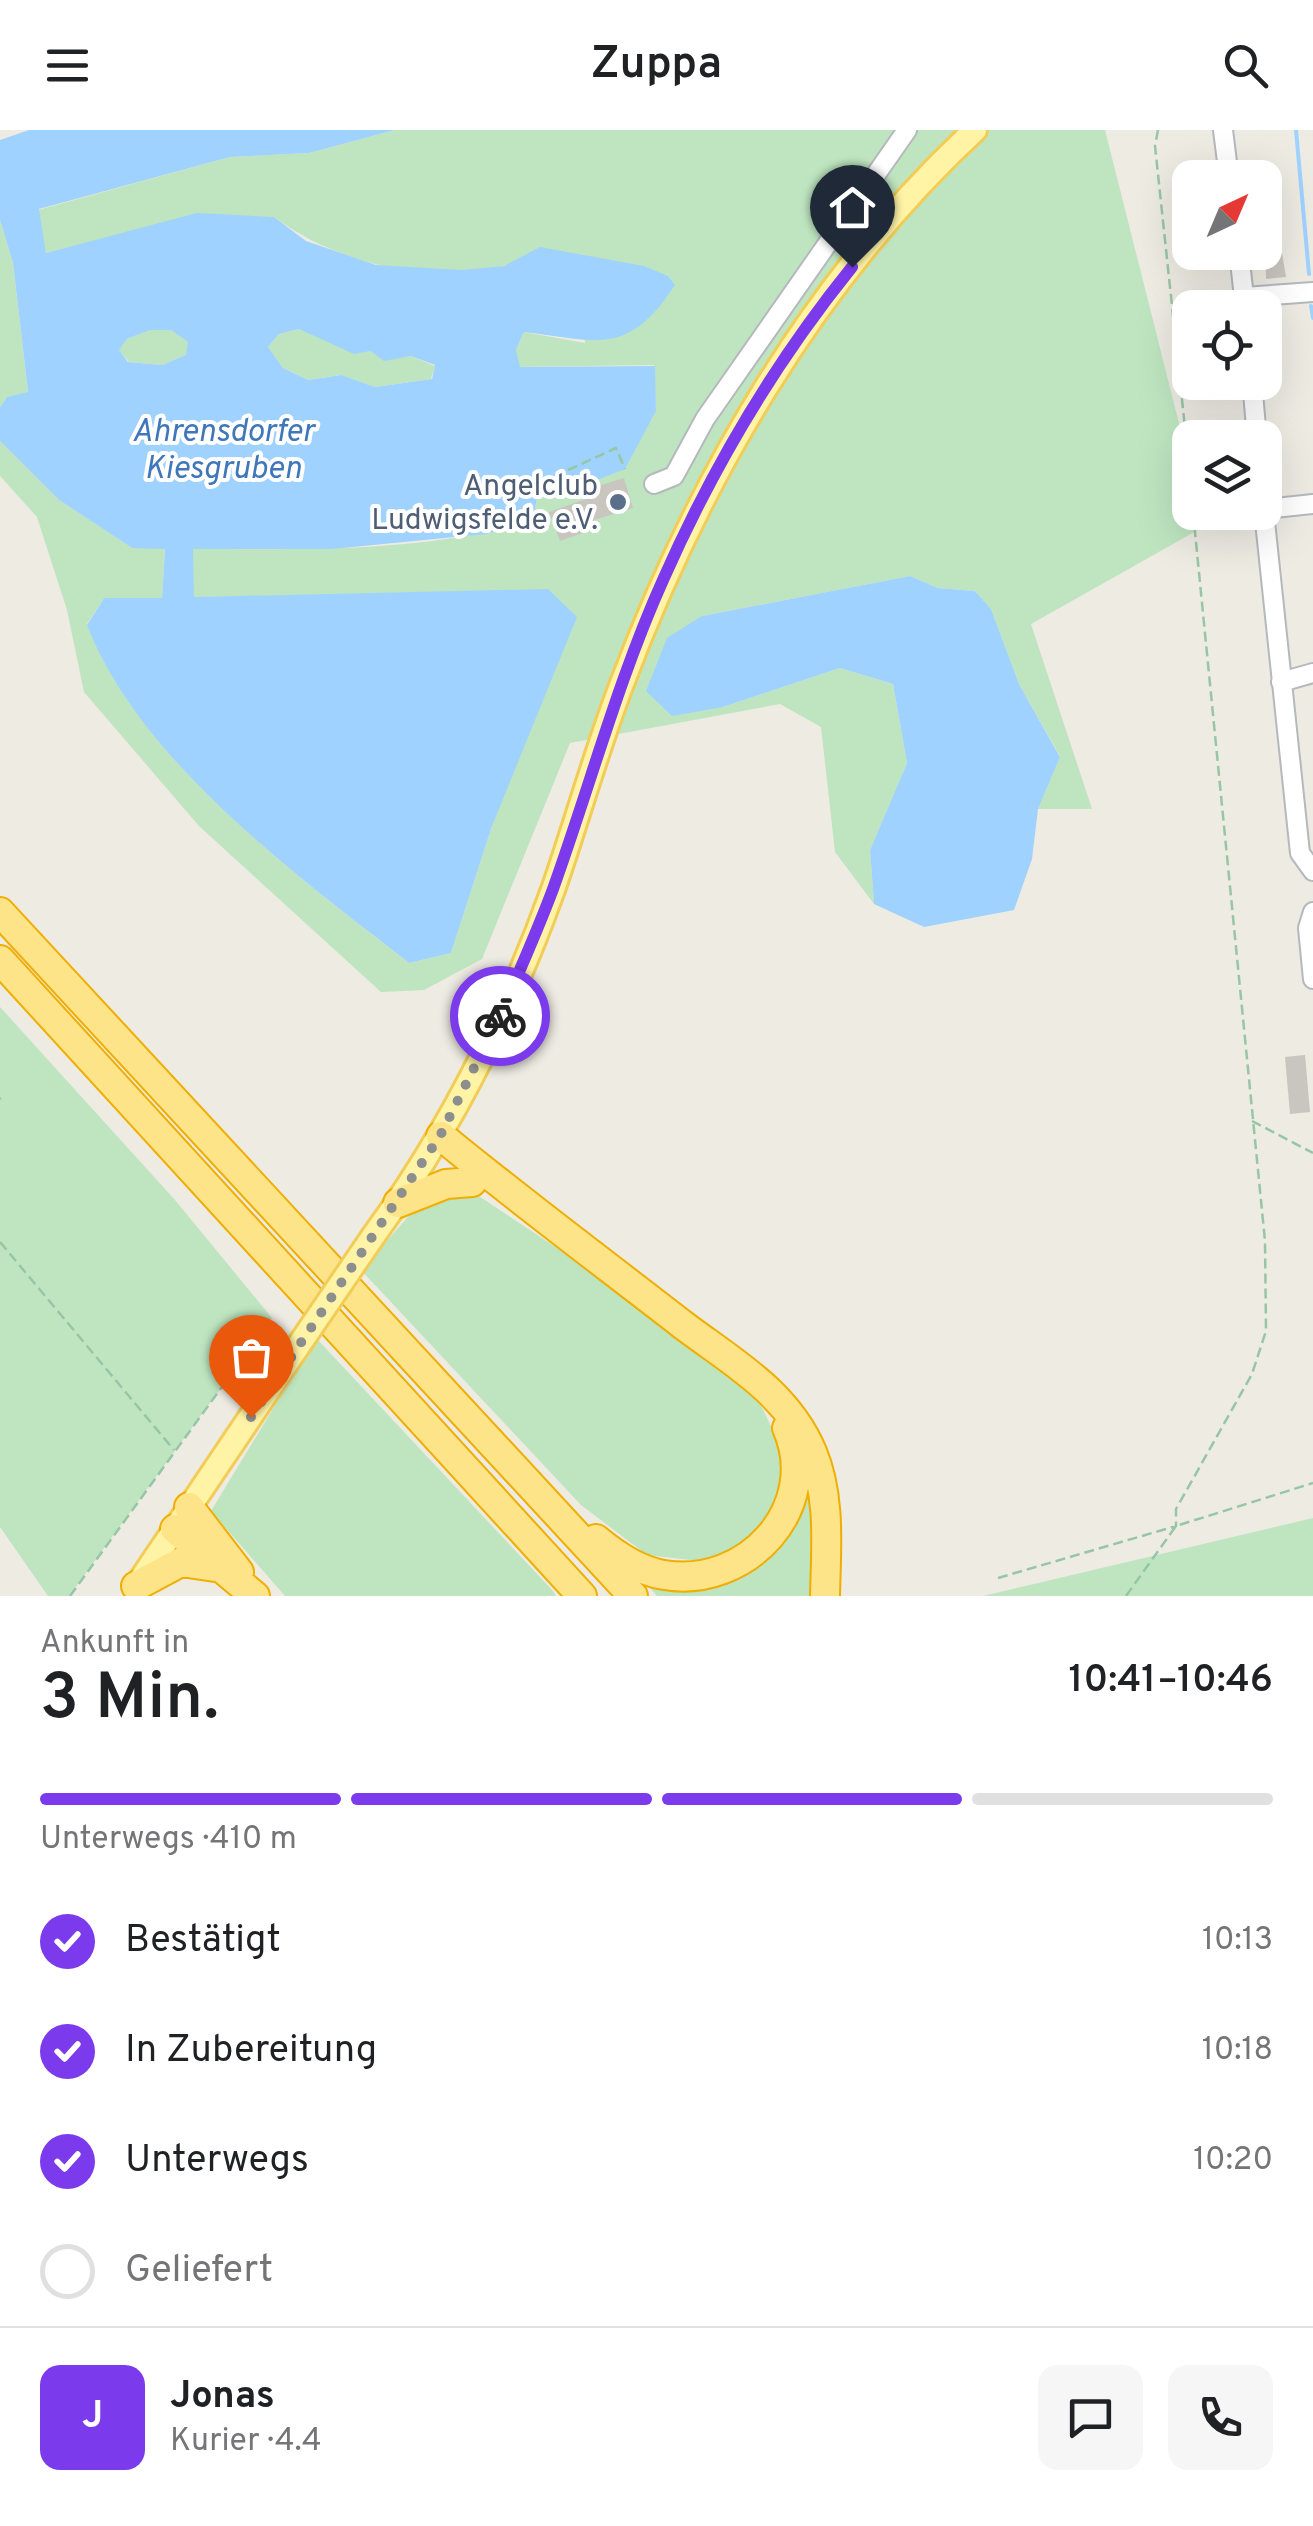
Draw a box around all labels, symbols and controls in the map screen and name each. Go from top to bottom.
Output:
text: Zuppa [591,37,722,94]
icon: menu [40,38,95,93]
icon: search [1218,38,1273,93]
north arrow [1172,160,1282,270]
map controls [1172,160,1282,530]
pin [810,165,895,268]
icon: home [825,180,880,235]
button: locate [1172,290,1282,400]
water label: Ahrensdorfer Kiesgruben [132,413,317,490]
button: layers [1172,420,1282,530]
place label: Angelclub Ludwigsfelde e.V. [371,469,598,540]
marker: Angelclub Ludwigsfelde e.V. [607,491,629,513]
courier [450,966,550,1066]
icon: bike [473,989,528,1044]
pin [209,1315,294,1418]
icon: bag [224,1330,279,1385]
text: Ankunft in [40,1624,189,1664]
text: 10:41–10:46 [1069,1657,1273,1706]
text: 3 Min. [40,1660,219,1742]
text: Unterwegs · 410 m [40,1820,297,1860]
icon: check [40,1914,95,1969]
text: Bestätigt [125,1917,281,1966]
text: 10:13 [1202,1921,1273,1961]
icon: check [40,2024,95,2079]
text: In Zubereitung [125,2027,377,2076]
text: 10:18 [1202,2031,1273,2071]
icon: check [40,2134,95,2189]
text: Unterwegs [125,2137,309,2186]
text: 10:20 [1193,2141,1273,2181]
text: Geliefert [125,2247,273,2296]
button: chat [1038,2365,1143,2470]
button: phone [1168,2365,1273,2470]
text: Jonas [170,2373,275,2422]
text: J [82,2393,103,2442]
text: Kurier · 4.4 [170,2422,322,2462]

